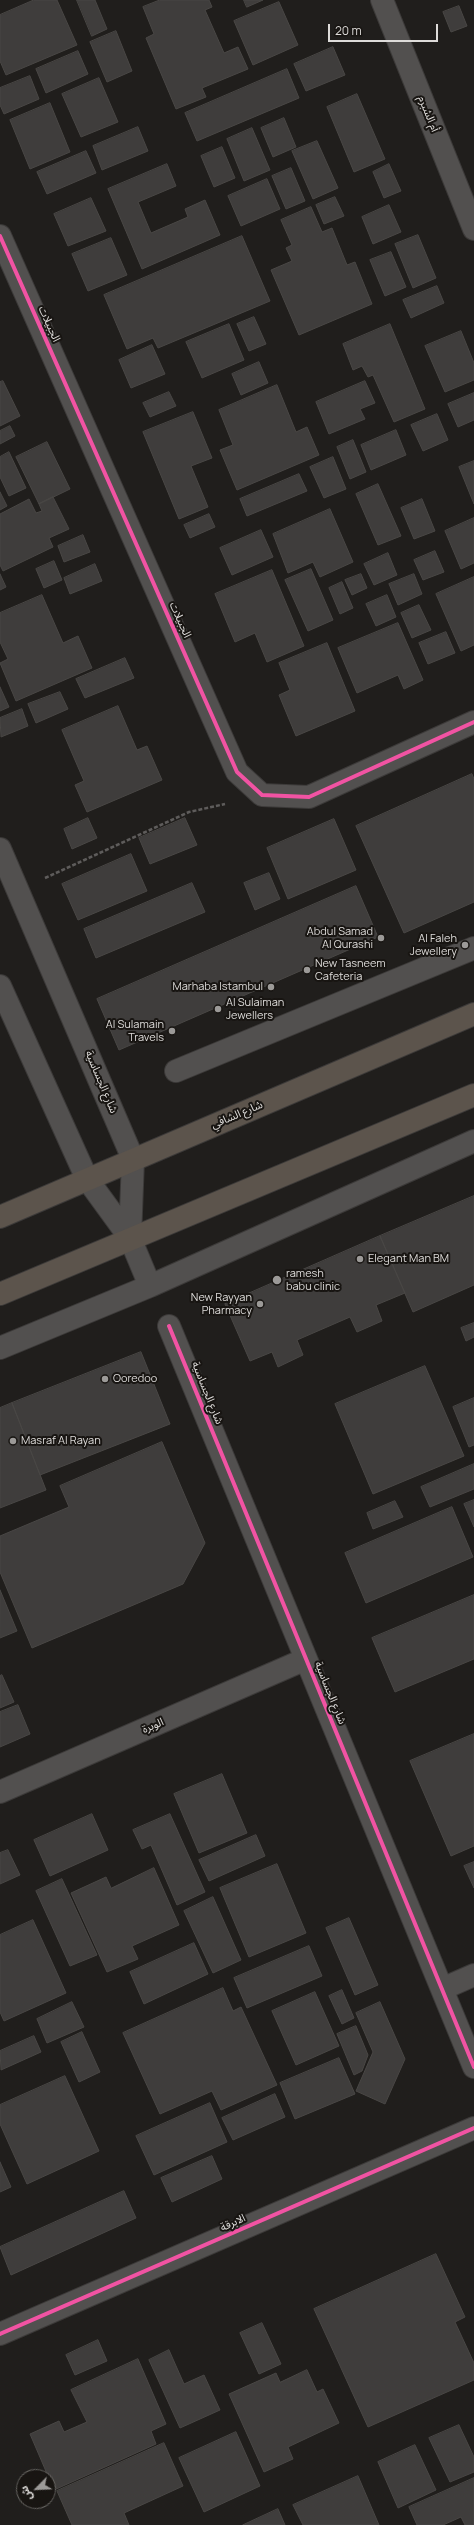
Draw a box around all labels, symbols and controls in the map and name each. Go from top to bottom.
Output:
scale bar [330,16,440,42]
text: 20 m [335,22,362,39]
street label: أم الشبرم [415,94,441,134]
street label: الجبيلات [35,304,63,344]
street label: الجبيلات [166,600,194,640]
place label: Abdul Samad Al Qurashi [307,925,373,951]
place label: Al Faleh Jewellery [410,932,457,958]
marker: Abdul Samad Al Qurashi [376,933,386,943]
marker: Al Faleh Jewellery [460,940,470,950]
place label: New Tasneem Cafeteria [315,957,386,983]
marker: New Tasneem Cafeteria [302,965,312,975]
place label: Marhaba Istambul [172,980,263,994]
marker: Marhaba Istambul [266,982,276,992]
place label: Al Sulaiman Jewellers [226,996,284,1022]
marker: Al Sulaiman Jewellers [213,1004,223,1014]
place label: Al Sulamain Travels [106,1018,164,1044]
marker: Al Sulamain Travels [167,1026,177,1036]
street label: شارع الجساسية [82,1049,120,1115]
street label: شارع الشافي [209,1098,265,1132]
place label: Elegant Man BM [368,1252,449,1266]
marker: Elegant Man BM [355,1254,365,1264]
place label: ramesh babu clinic [286,1267,340,1293]
marker: ramesh babu clinic [271,1274,283,1286]
place label: New Rayyan Pharmacy [191,1291,252,1317]
marker: New Rayyan Pharmacy [255,1299,265,1309]
street label: شارع الجساسية [188,1360,226,1426]
place label: Ooredoo [113,1372,157,1386]
marker: Ooredoo [100,1374,110,1384]
place label: Masraf Al Rayan [21,1434,101,1448]
marker: Masraf Al Rayan [8,1436,18,1446]
street label: شارع الجساسية [311,1660,349,1726]
street label: الوبرة [140,1716,166,1736]
street label: الابرقة [218,2212,248,2234]
north arrow [16,2469,56,2509]
text: ش [16,2484,35,2504]

